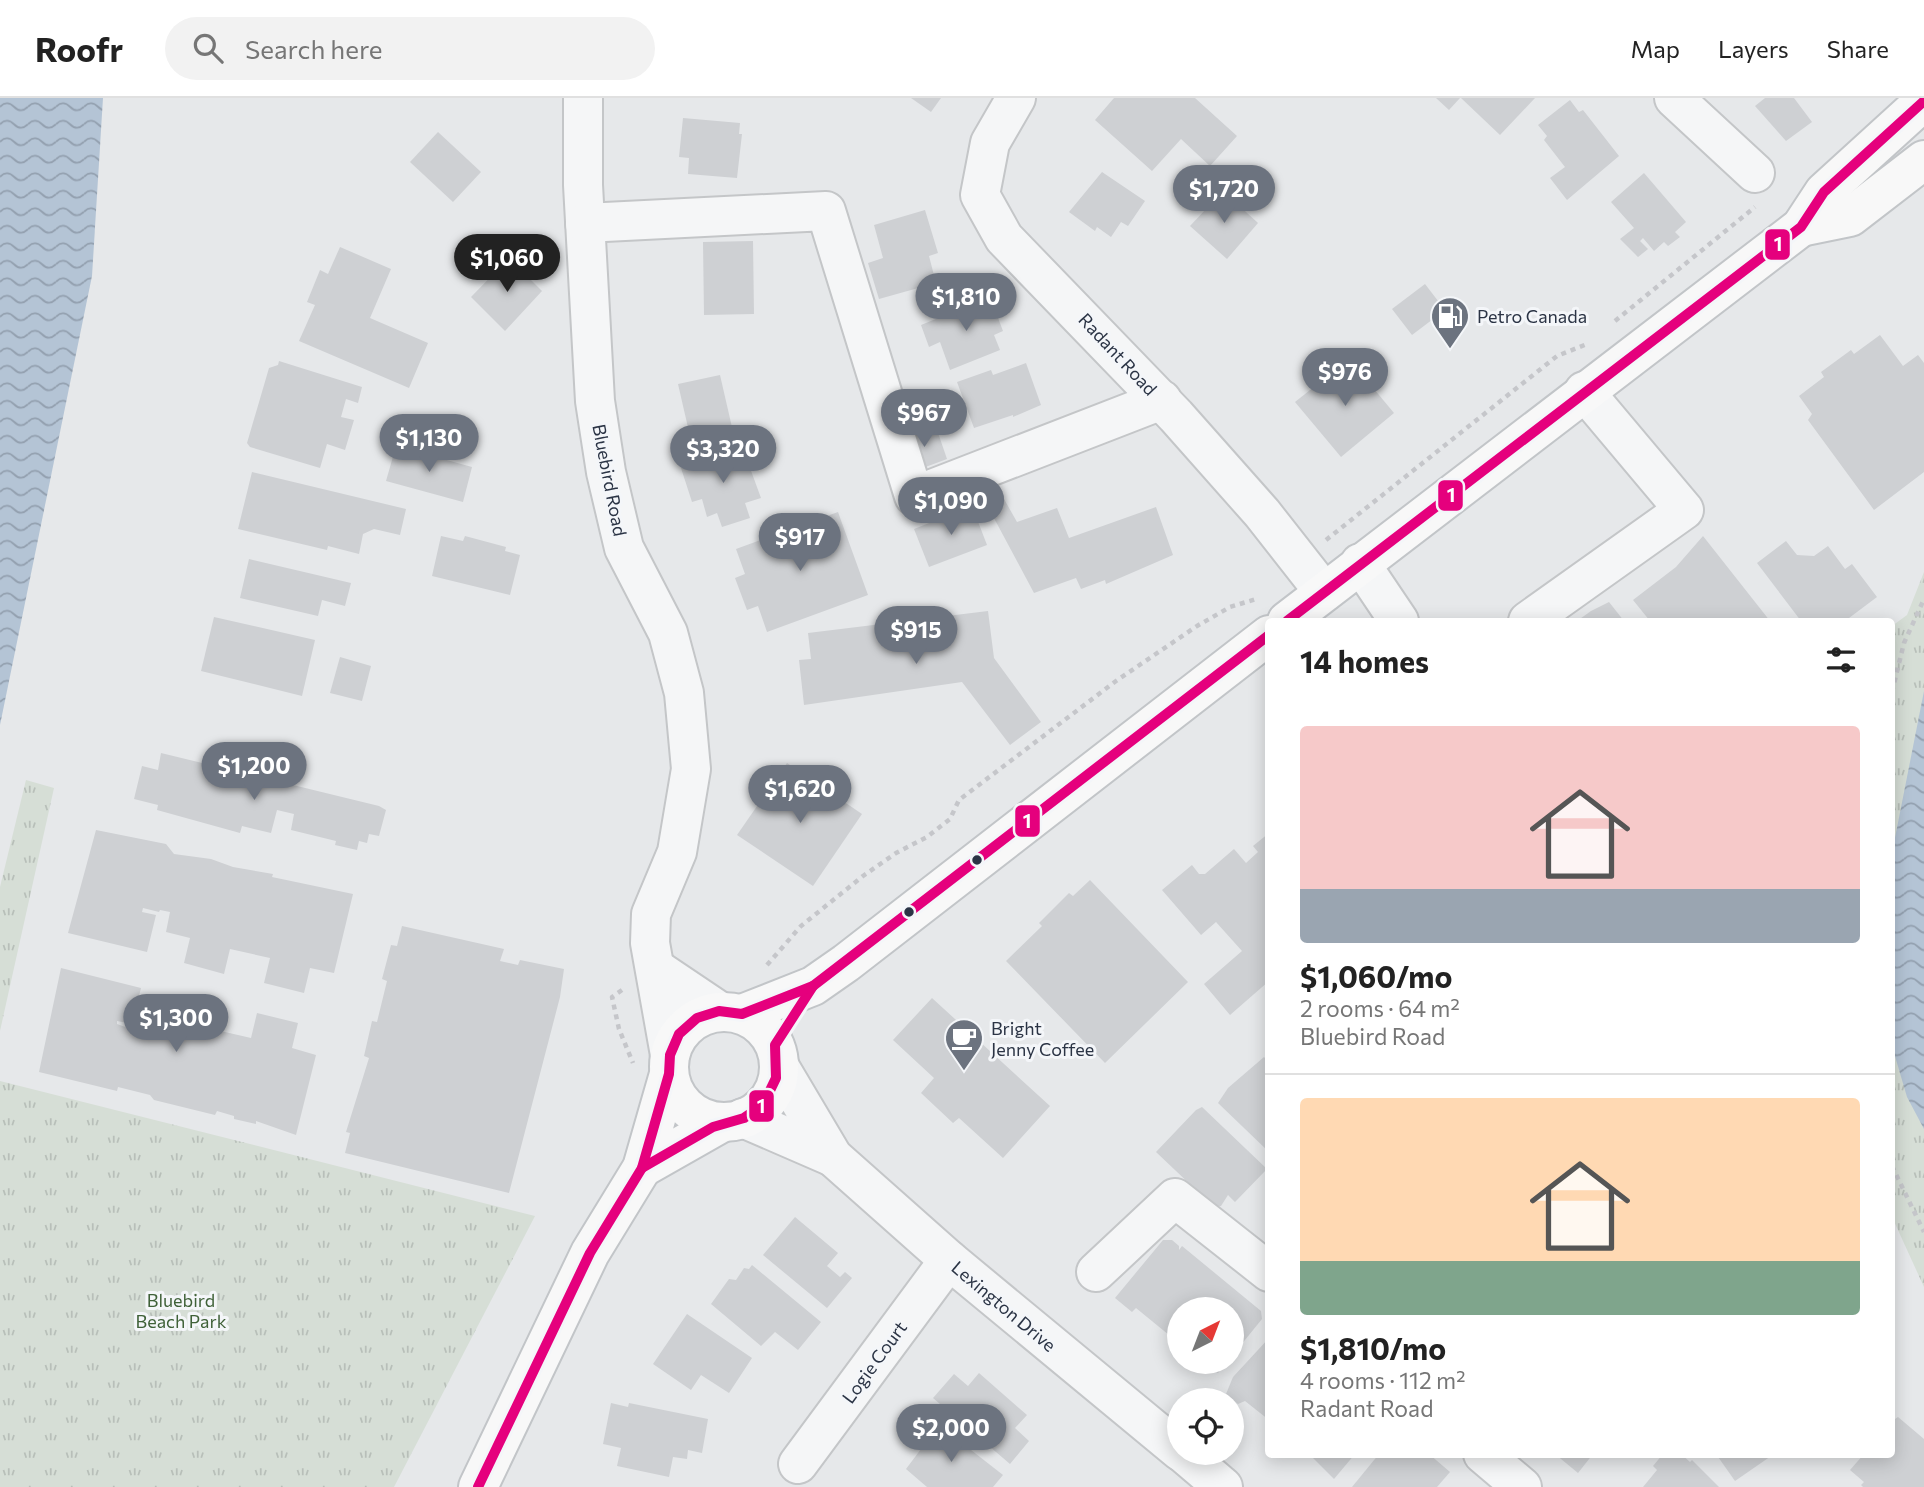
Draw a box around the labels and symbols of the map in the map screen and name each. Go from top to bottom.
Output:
pin: $1,720 [1167,166,1281,225]
line badge: 1 [1764,228,1791,261]
text: 1 [1774,232,1782,255]
pin: $1,060 [450,234,564,294]
pin: $1,810 [909,274,1023,333]
fuel station icon: Petro Canada [1429,295,1471,350]
place label: Petro Canada [1477,305,1587,327]
street label: Radant Road [1074,308,1162,400]
pin: $976 [1304,348,1386,408]
pin: $967 [883,390,965,449]
pin: $1,130 [372,414,486,474]
street label: Bluebird Road [588,422,632,538]
pin: $3,320 [666,426,780,485]
pin: $1,090 [894,478,1008,537]
line badge: 1 [1437,479,1464,512]
text: 1 [1447,483,1455,506]
pin: $917 [759,514,841,573]
pin: $915 [875,606,957,666]
pin: $1,200 [197,742,311,802]
pin: $1,620 [743,766,857,825]
line badge: 1 [1014,804,1041,838]
text: 1 [1023,809,1031,832]
unlabelled marker [970,853,984,867]
unlabelled marker [902,905,916,919]
pin: $1,300 [119,995,233,1054]
cafe icon: Bright Jenny Coffee [943,1017,985,1072]
place label: Bright Jenny Coffee [991,1017,1094,1060]
line badge: 1 [748,1089,775,1123]
text: 1 [757,1094,765,1117]
street label: Lexington Drive [947,1256,1061,1356]
park label: Bluebird Beach Park [136,1289,227,1332]
north arrow [1167,1297,1244,1374]
street label: Logie Court [837,1317,911,1407]
pin: $2,000 [894,1404,1008,1464]

